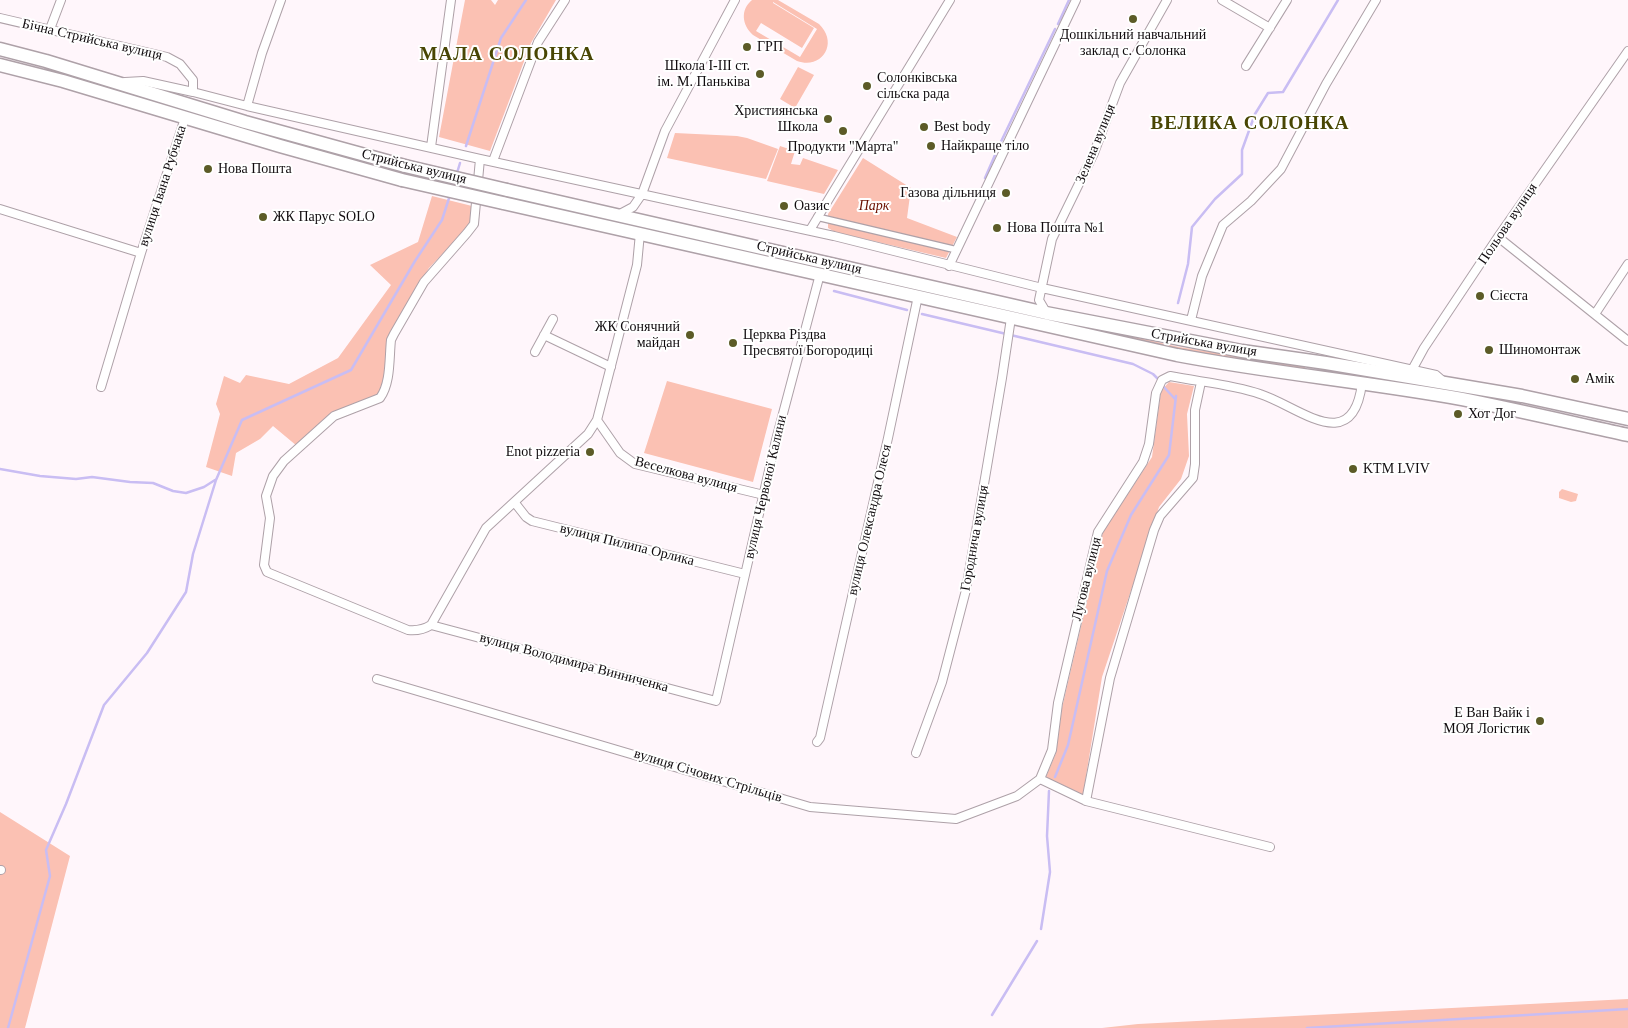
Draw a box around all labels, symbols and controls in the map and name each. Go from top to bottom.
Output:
marker: Дошкільний навчальний заклад с. Солонка [1127,13,1139,25]
street label: Бічна Стрийська вулиця [20,16,164,64]
place label: Дошкільний навчальний заклад с. Солонка [1060,27,1206,59]
place label: ГРП [757,39,783,55]
marker: ГРП [741,41,753,53]
district label: МАЛА СОЛОНКА [418,44,596,66]
place label: Школа І-ІІІ ст. ім. М. Паньківа [657,58,750,90]
marker: Школа І-ІІІ ст. ім. М. Паньківа [754,68,766,80]
place label: Солонківська сільска рада [877,70,957,102]
marker: Солонківська сільска рада [861,80,873,92]
street label: Зелена вулиця [1072,102,1120,186]
place label: Християнська Школа [734,103,818,136]
marker: Християнська Школа [822,113,834,125]
district label: ВЕЛИКА СОЛОНКА [1149,113,1351,135]
place label: Best body [934,119,990,135]
marker: Best body [918,121,930,133]
street label: вулиця Івана Рубчака [136,123,190,249]
marker: Продукти "Марта" [837,125,849,137]
place label: Найкраще тіло [941,138,1029,154]
place label: Продукти "Марта" [788,139,898,155]
marker: Найкраще тіло [925,140,937,152]
street label: Стрийська вулиця [360,146,468,188]
place label: Нова Пошта [218,161,292,177]
marker: Нова Пошта [202,163,214,175]
street label: Польова вулиця [1475,180,1541,268]
place label: Газова дільниця [900,185,996,201]
marker: Газова дільниця [1000,187,1012,199]
place label: Оазис [794,198,830,214]
park label: Парк [859,198,889,214]
marker: Оазис [778,200,790,212]
place label: ЖК Парус SOLO [273,209,375,225]
marker: ЖК Парус SOLO [257,211,269,223]
place label: Нова Пошта №1 [1007,220,1105,236]
marker: Нова Пошта №1 [991,222,1003,234]
street label: Стрийська вулиця [755,238,863,278]
place label: Сієста [1490,288,1528,304]
marker: Сієста [1474,290,1486,302]
place label: ЖК Сонячний майдан [595,319,680,352]
street label: Стрийська вулиця [1150,325,1258,361]
place label: Церква Різдва Пресвятої Богородиці [743,327,873,360]
marker: ЖК Сонячний майдан [684,329,696,341]
marker: Церква Різдва Пресвятої Богородиці [727,337,739,349]
place label: Шиномонтаж [1499,342,1580,358]
marker: Шиномонтаж [1483,344,1495,356]
place label: Амік [1585,371,1615,387]
marker: Амік [1569,373,1581,385]
place label: Хот Дог [1468,406,1516,422]
marker: Хот Дог [1452,408,1464,420]
street label: вулиця Червоної Калини [741,413,791,561]
street label: вулиця Олександра Олеся [844,443,896,597]
place label: Enot pizzeria [506,444,580,460]
marker: Enot pizzeria [584,446,596,458]
street label: Веселкова вулиця [633,453,739,497]
place label: KTM LVIV [1363,461,1430,477]
marker: KTM LVIV [1347,463,1359,475]
street label: Городнича вулиця [957,484,993,592]
street label: вулиця Пилипа Орлика [558,520,696,570]
street label: Лугова вулиця [1068,535,1106,623]
street label: вулиця Володимира Винниченка [478,630,670,696]
place label: Е Ван Вайк і МОЯ Логістик [1443,705,1530,738]
marker: Е Ван Вайк і МОЯ Логістик [1534,715,1546,727]
street label: вулиця Січових Стрільців [632,745,784,807]

